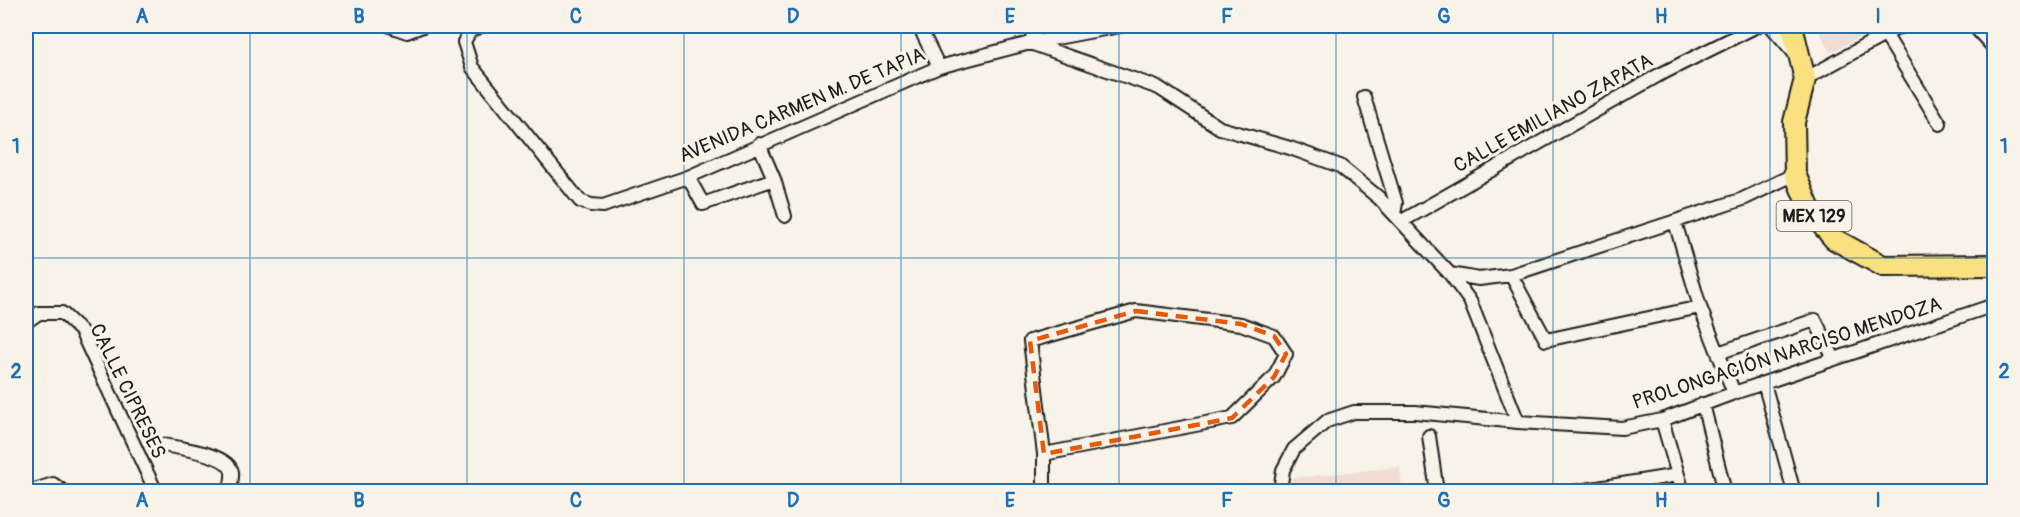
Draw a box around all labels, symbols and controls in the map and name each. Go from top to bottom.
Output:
text: A [136,4,149,29]
text: B [353,4,365,29]
text: C [570,4,582,29]
text: D [787,4,800,29]
text: E [1005,4,1016,29]
text: F [1221,4,1233,29]
text: G [1437,4,1451,29]
text: H [1655,4,1668,29]
text: I [1875,4,1881,29]
street label: AVENIDA CARMEN M. DE TAPIA [675,42,929,168]
street label: CALLE EMILIANO ZAPATA [1449,48,1657,178]
text: 1 [12,134,20,159]
text: 1 [2000,134,2008,159]
road number: MEX 129 [1776,201,1852,231]
street label: PROLONGACIÓN NARCISO MENDOZA [1629,291,1945,415]
street label: CALLE CIPRESES [84,319,172,463]
text: 2 [10,359,22,384]
text: 2 [1998,359,2010,384]
text: A [136,488,149,513]
text: B [353,488,365,513]
text: C [570,488,582,513]
text: D [787,488,800,513]
text: E [1005,488,1016,513]
text: F [1221,488,1233,513]
text: G [1437,488,1451,513]
text: H [1655,488,1668,513]
text: I [1875,488,1881,513]

